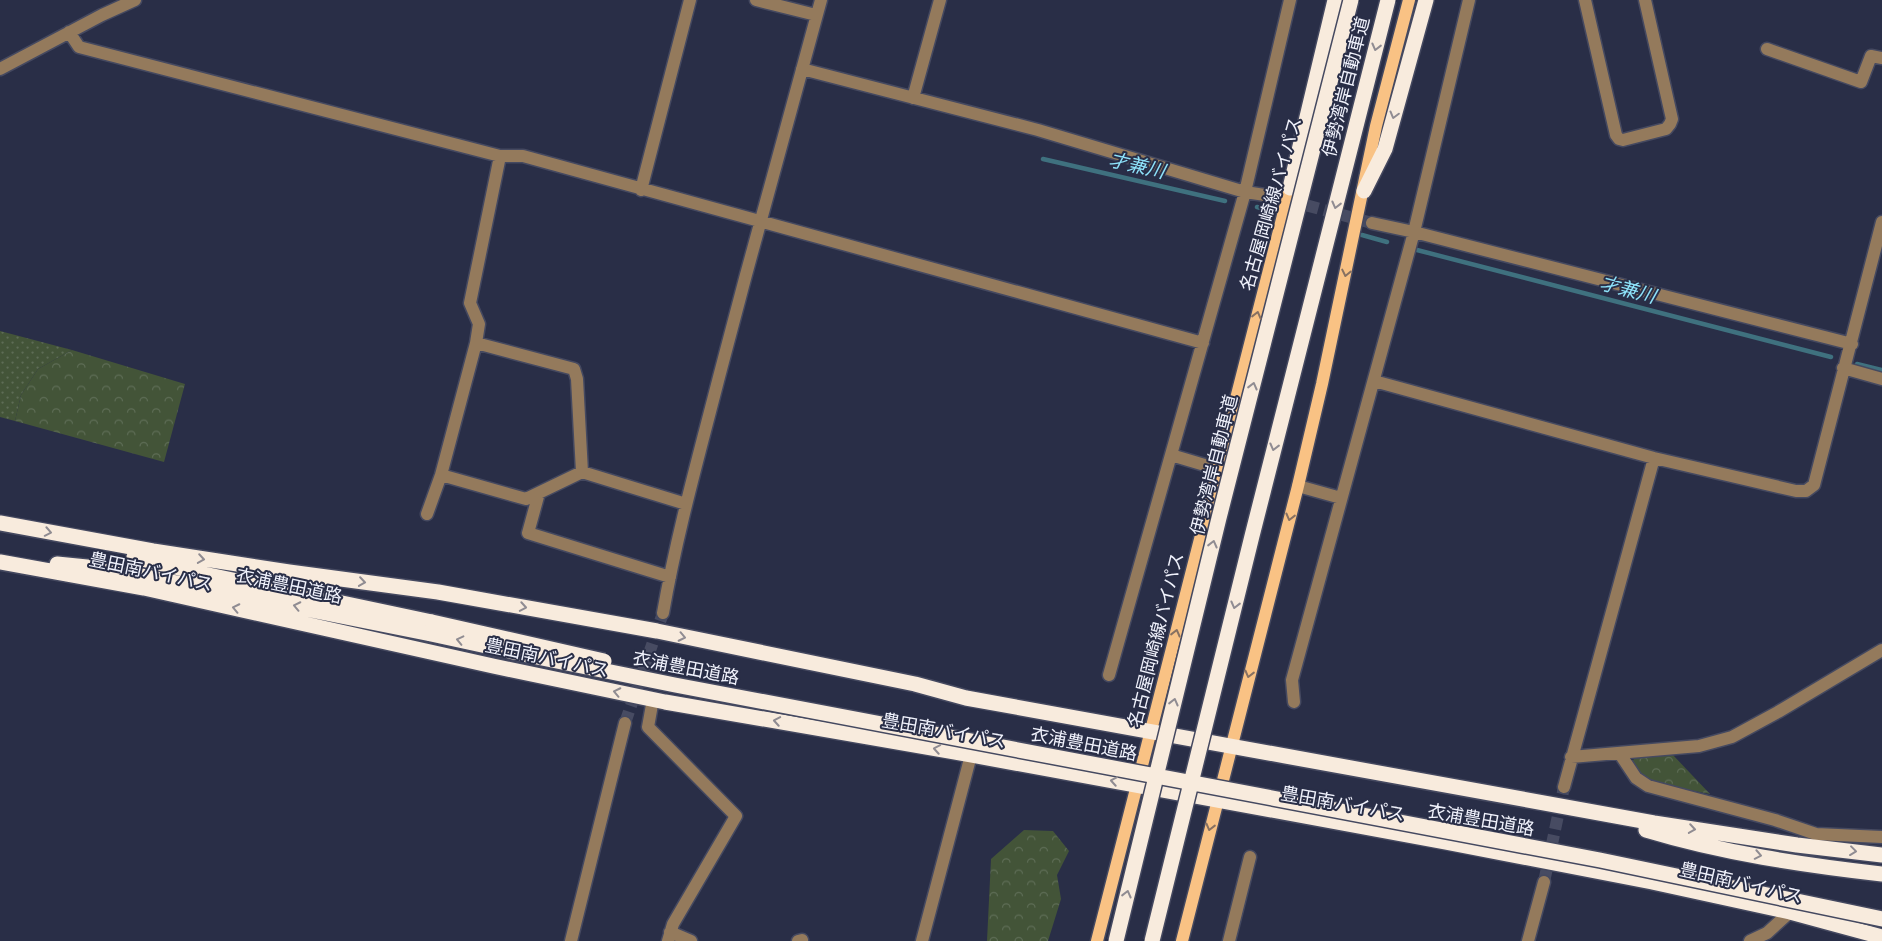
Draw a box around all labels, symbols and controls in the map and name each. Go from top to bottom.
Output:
street label: 伊勢湾岸自動車道 [1318,14,1374,160]
one-way arrow [1371,43,1381,51]
one-way arrow [1390,110,1400,118]
street label: 名古屋岡崎線バイパス [1236,115,1306,293]
water label: 才兼川 [1107,148,1169,184]
one-way arrow [1331,200,1341,208]
one-way arrow [1341,269,1352,278]
water label: 才兼川 [1597,271,1660,308]
one-way arrow [1252,311,1262,319]
one-way arrow [1247,382,1258,391]
street label: 伊勢湾岸自動車道 [1186,392,1242,538]
one-way arrow [1269,443,1280,452]
one-way arrow [1285,512,1296,521]
one-way arrow [43,526,52,537]
one-way arrow [1207,539,1218,548]
street label: 豊田南バイパス [87,548,215,596]
street label: 名古屋岡崎線バイパス [1124,550,1188,730]
one-way arrow [197,553,206,563]
street label: 衣浦豊田道路 [234,564,344,608]
one-way arrow [359,576,367,587]
one-way arrow [1230,600,1241,609]
one-way arrow [293,602,302,612]
one-way arrow [518,602,527,612]
one-way arrow [232,604,241,614]
one-way arrow [1170,629,1181,638]
one-way arrow [678,631,687,641]
street label: 豊田南バイパス [483,634,611,682]
one-way arrow [456,635,465,646]
street label: 衣浦豊田道路 [631,647,741,689]
one-way arrow [1245,670,1255,678]
one-way arrow [613,687,622,698]
one-way arrow [1168,697,1179,706]
street label: 豊田南バイパス [880,709,1008,753]
one-way arrow [773,717,781,727]
street label: 衣浦豊田道路 [1029,723,1139,765]
one-way arrow [933,744,942,754]
one-way arrow [1110,777,1119,787]
street label: 豊田南バイパス [1279,782,1407,826]
street label: 衣浦豊田道路 [1426,800,1536,840]
one-way arrow [1206,823,1216,831]
one-way arrow [1688,823,1696,834]
one-way arrow [1849,845,1857,856]
one-way arrow [1753,850,1762,860]
street label: 豊田南バイパス [1677,858,1805,908]
one-way arrow [1122,890,1132,898]

